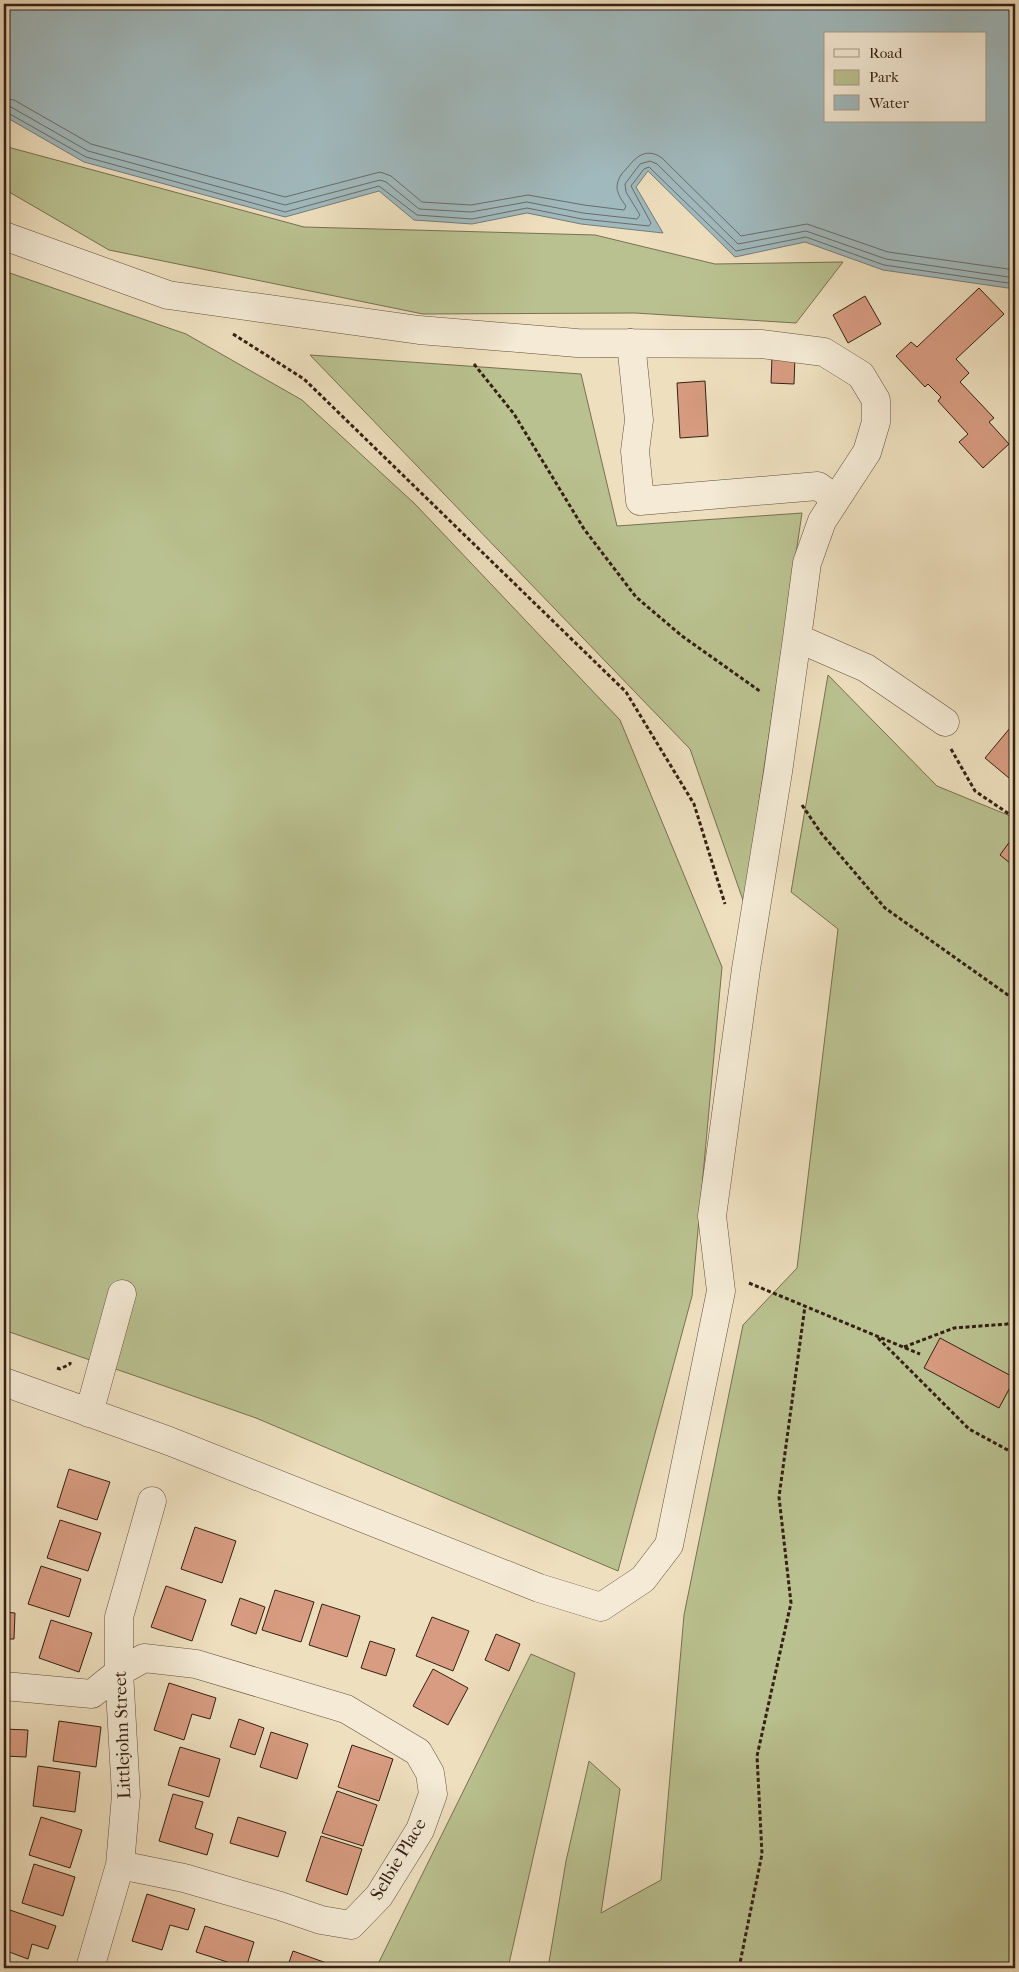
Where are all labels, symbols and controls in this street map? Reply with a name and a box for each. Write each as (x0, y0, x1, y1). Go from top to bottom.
legend (824, 32, 986, 122)
text: Road (869, 44, 903, 62)
text: Park (869, 68, 899, 86)
text: Water (868, 94, 909, 112)
street label: Littlejohn Street (110, 1670, 135, 1799)
street label: Selbie Place (366, 1815, 431, 1904)

